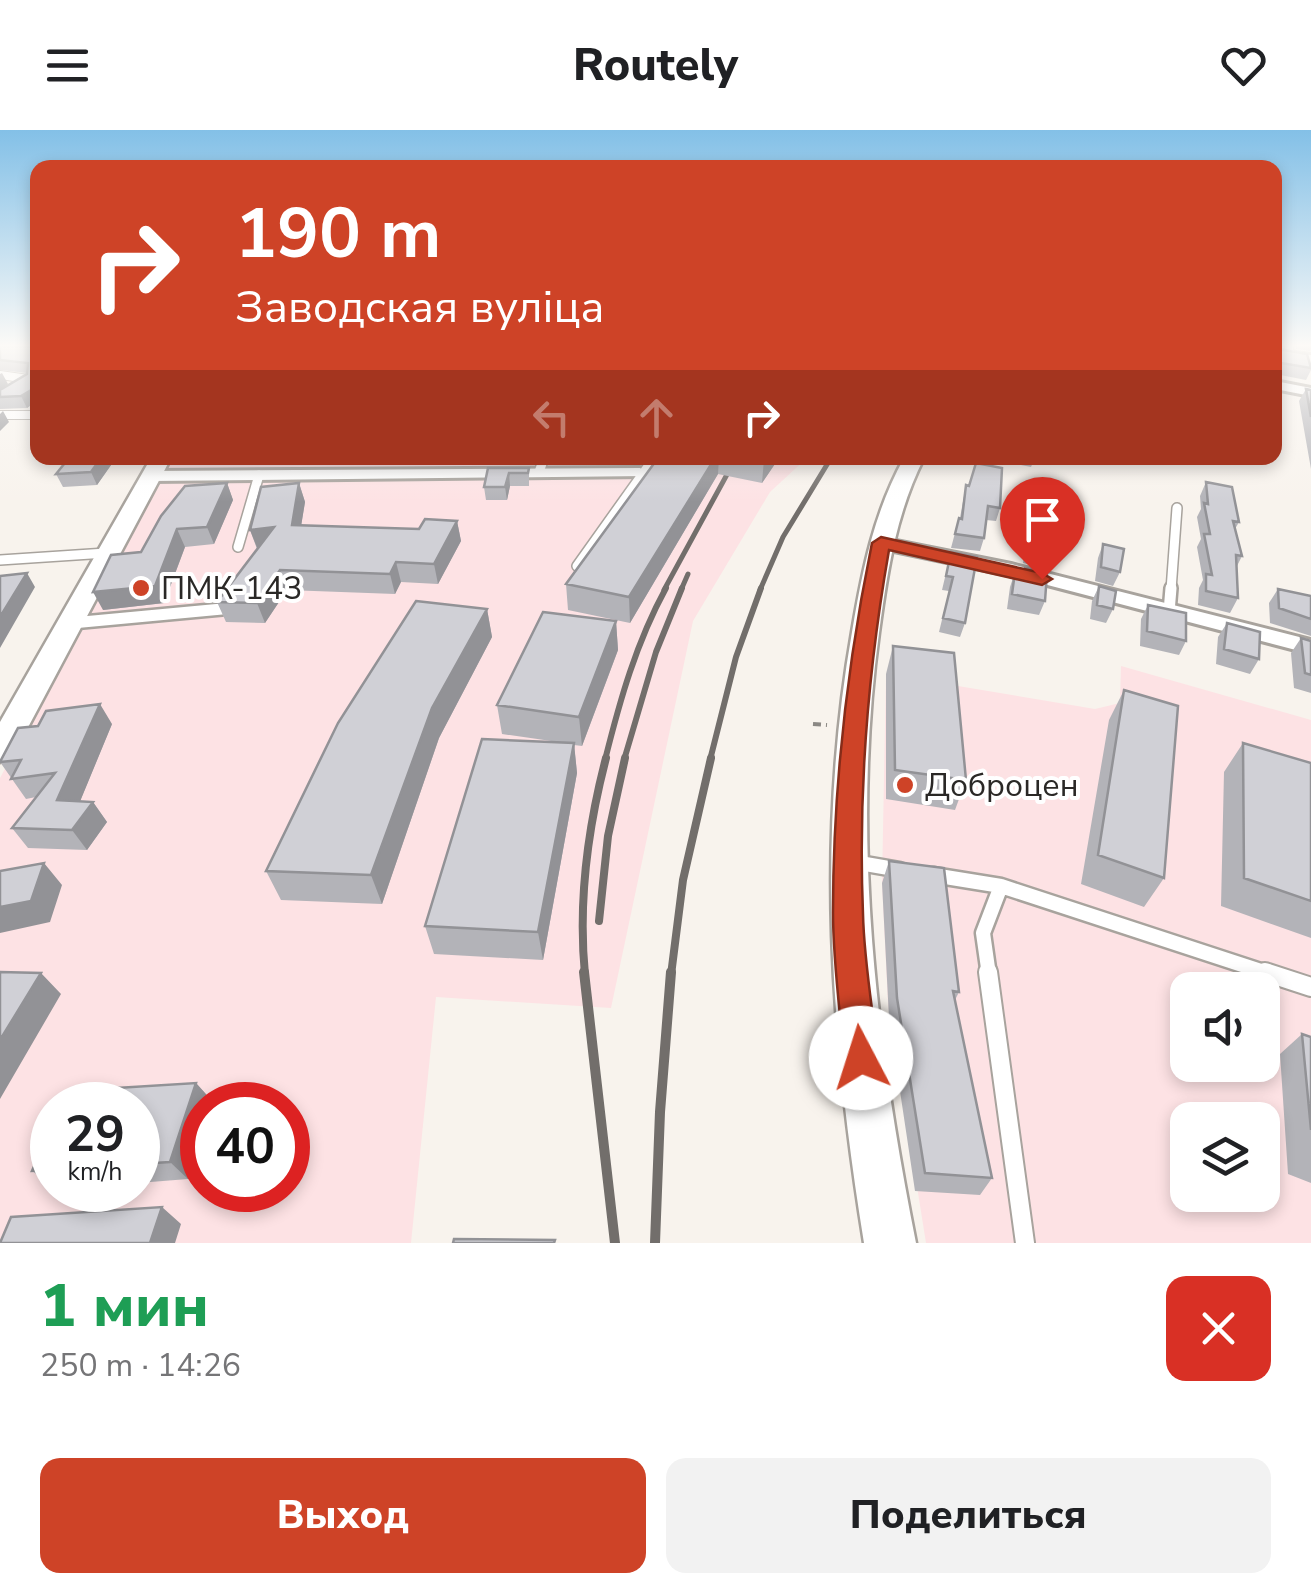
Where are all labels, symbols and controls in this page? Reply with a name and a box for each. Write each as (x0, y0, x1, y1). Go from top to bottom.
text: Routely (573, 35, 738, 96)
icon: menu (40, 38, 95, 93)
icon: heart (1216, 38, 1271, 93)
text: 190 m (235, 186, 441, 282)
icon: right (70, 200, 200, 330)
text: Заводская вуліца (235, 277, 605, 338)
icon: left (524, 390, 579, 445)
icon: ahead (629, 390, 684, 445)
icon: right (734, 390, 789, 445)
pin (1000, 477, 1085, 580)
icon: arrive (1015, 492, 1070, 547)
place label: ПМК-143 (161, 567, 302, 610)
marker: ПМК-143 (130, 577, 152, 599)
place label: Доброцен (925, 764, 1078, 807)
marker: Доброцен (894, 774, 916, 796)
map controls (1170, 972, 1280, 1212)
button: sound (1170, 972, 1280, 1082)
position arrow (809, 1006, 913, 1110)
speed limit sign: 40 (180, 1082, 310, 1212)
text: 29 (65, 1100, 125, 1169)
button: layers (1170, 1102, 1280, 1212)
text: km/h (67, 1155, 123, 1189)
text: 1 мин (40, 1265, 209, 1347)
button: close (1166, 1276, 1271, 1381)
text: 250 m · 14:26 (40, 1344, 241, 1387)
button: Выход (40, 1458, 646, 1573)
button: Поделиться (666, 1458, 1271, 1573)

